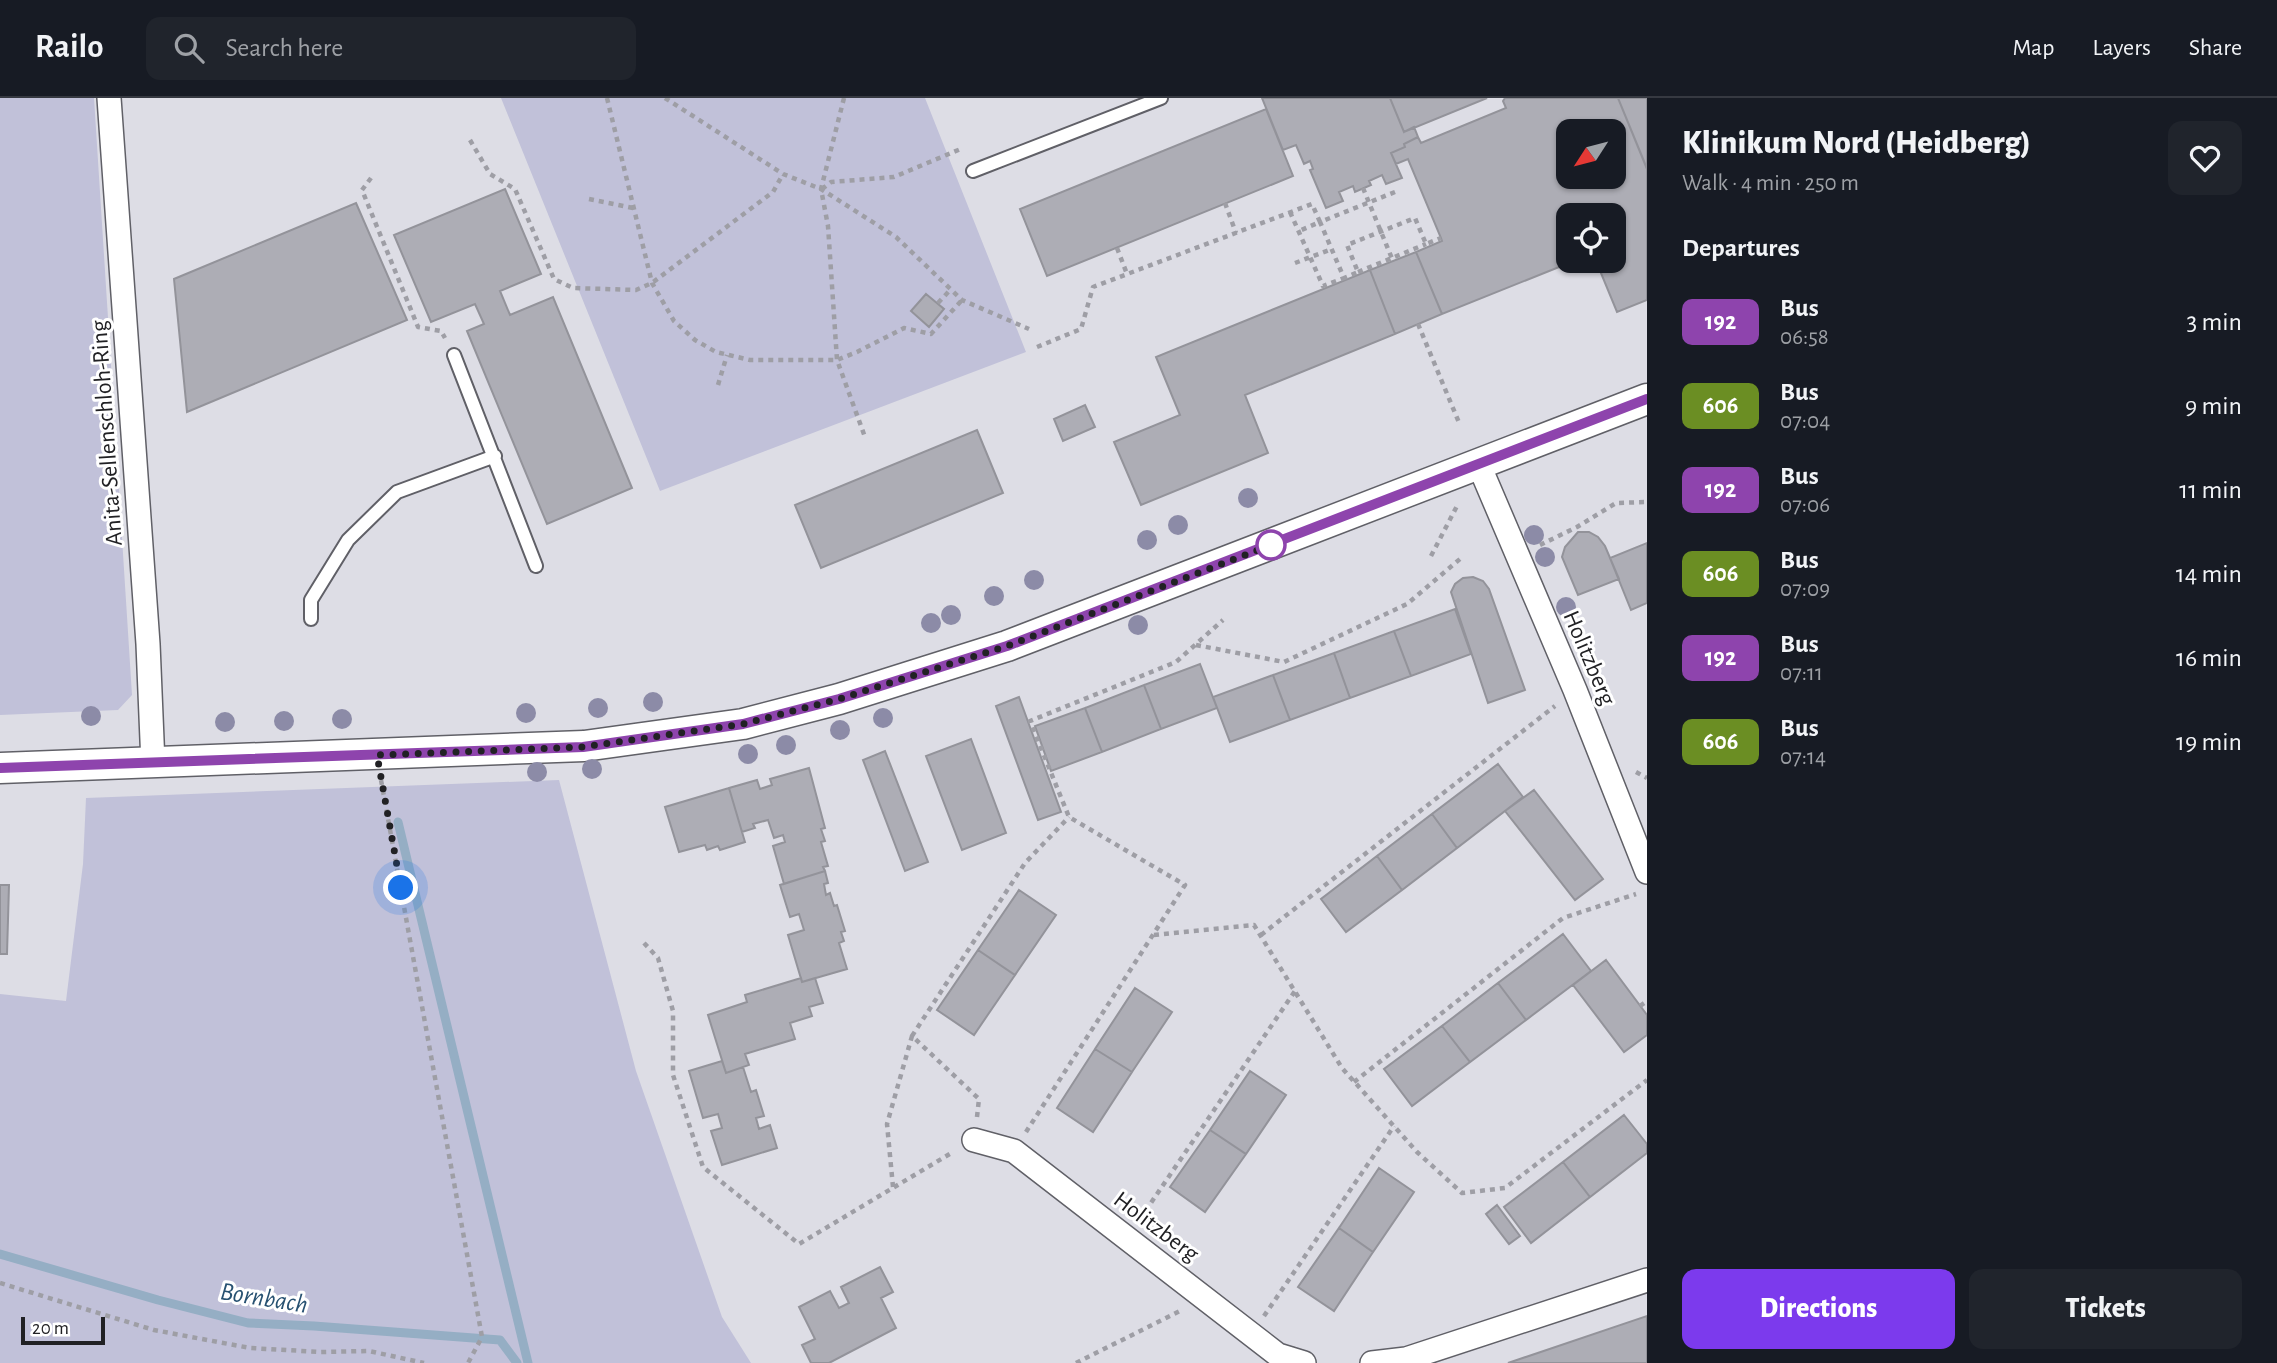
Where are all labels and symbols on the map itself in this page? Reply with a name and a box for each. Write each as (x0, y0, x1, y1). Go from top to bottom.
north arrow (1556, 119, 1626, 189)
street label: Anita-Sellenschloh-Ring (87, 319, 127, 546)
unlabelled marker (1256, 530, 1286, 560)
street label: Holitzberg (1558, 607, 1620, 709)
your location (383, 870, 418, 905)
street label: Holitzberg (1109, 1187, 1203, 1267)
water label: Bornbach (218, 1278, 310, 1318)
scale bar (21, 1314, 105, 1346)

